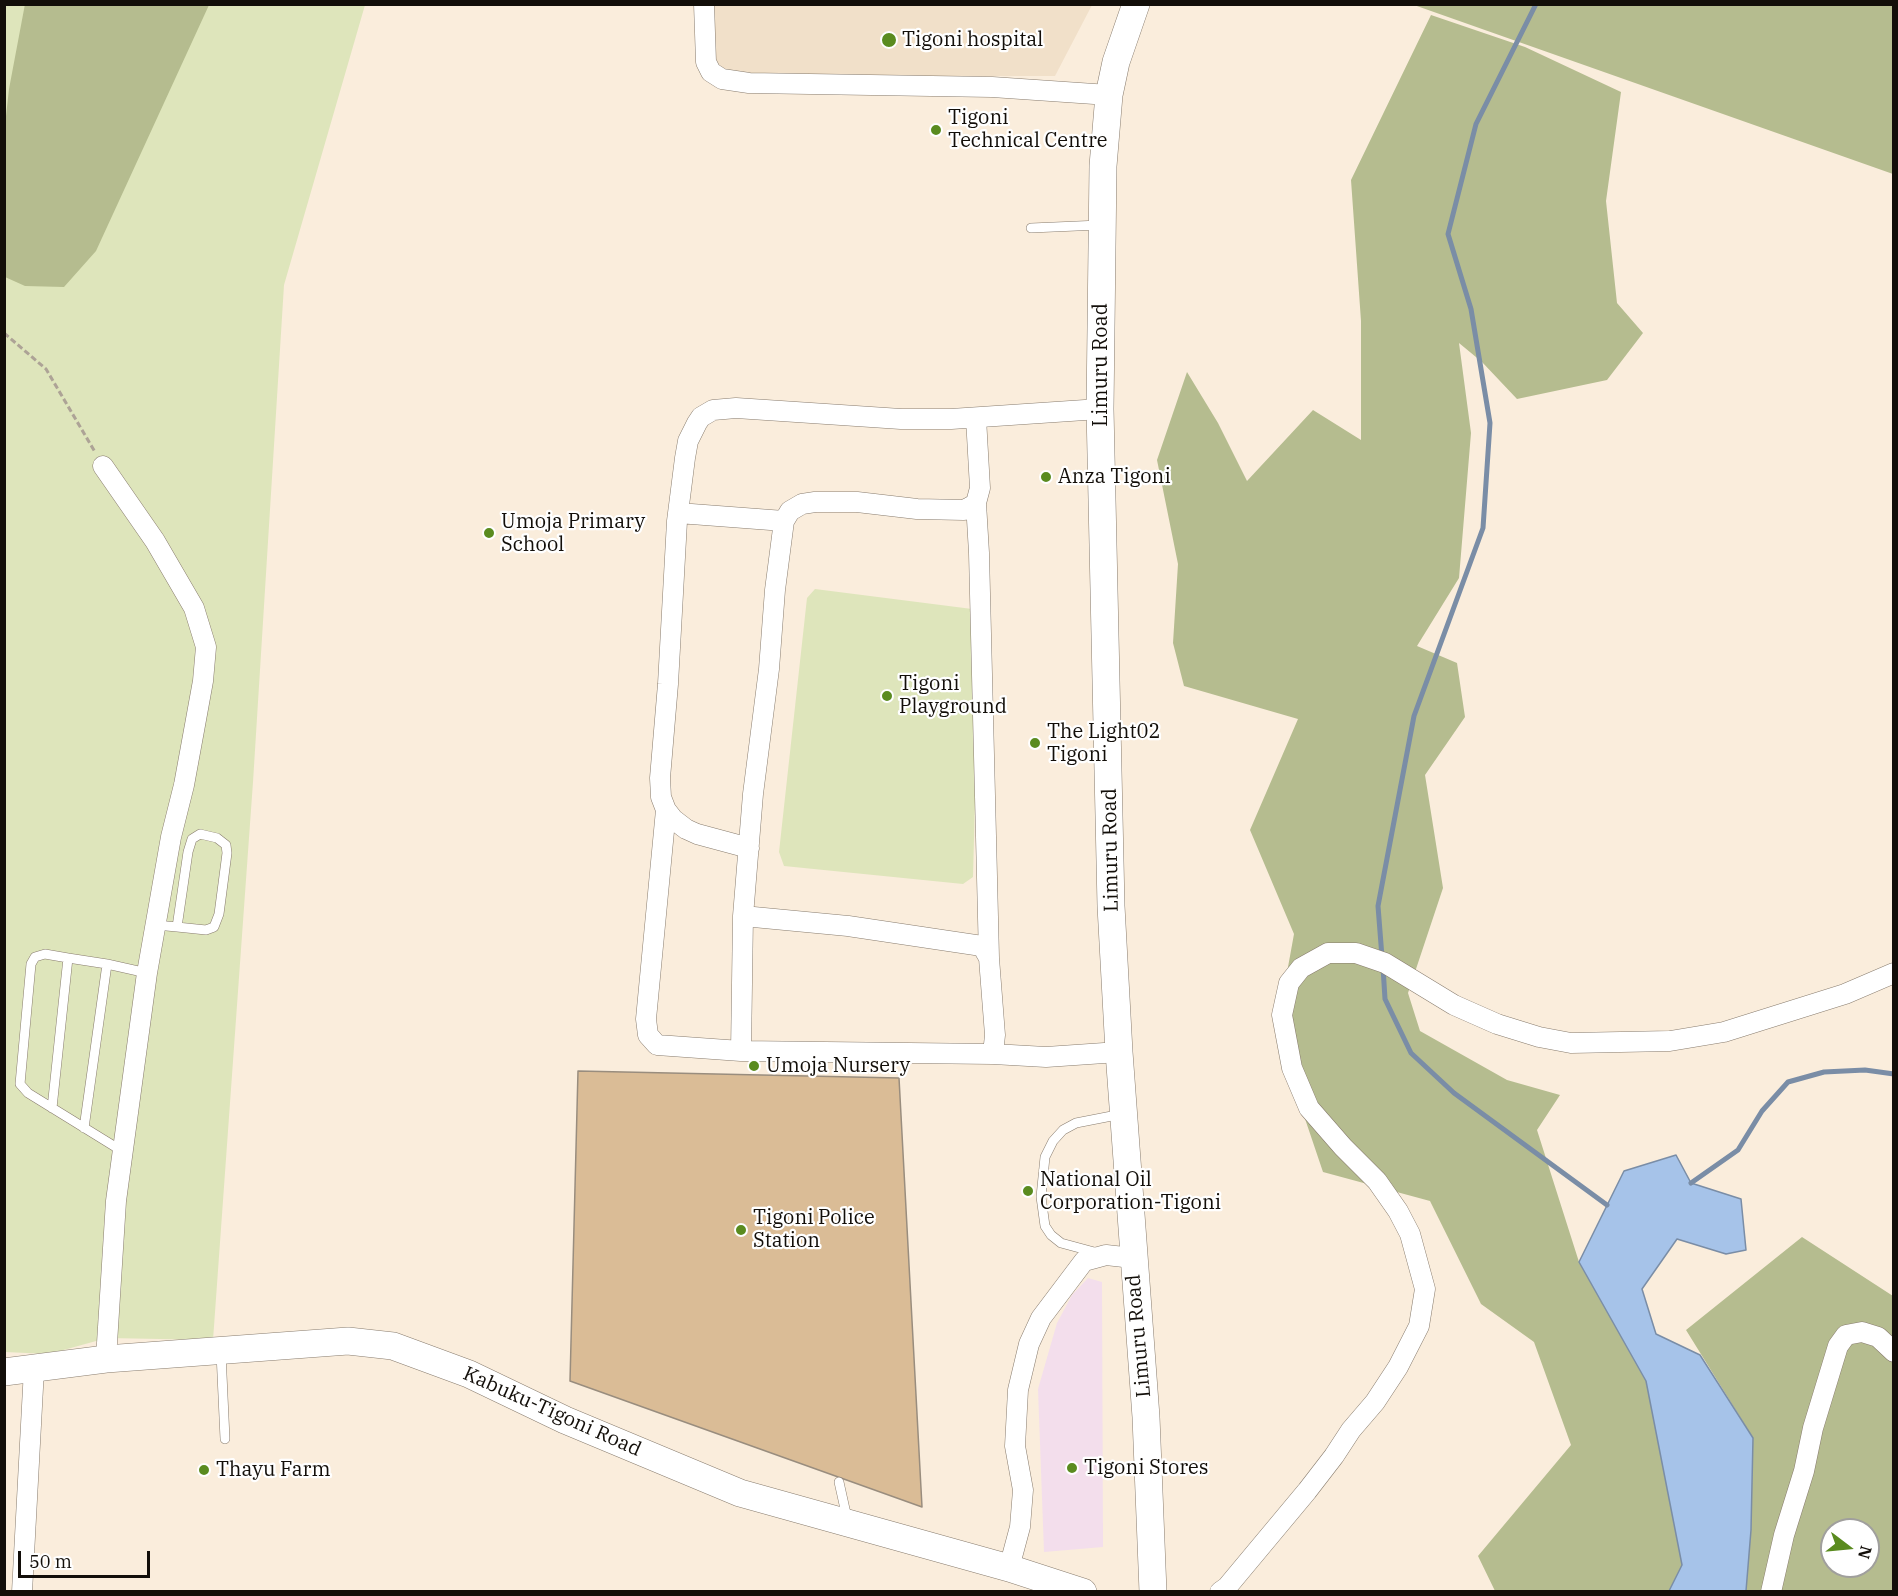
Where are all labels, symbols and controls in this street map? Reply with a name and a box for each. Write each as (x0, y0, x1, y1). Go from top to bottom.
place label: Tigoni hospital (902, 28, 1043, 52)
marker: Tigoni hospital (880, 31, 898, 49)
place label: Tigoni Technical Centre (948, 106, 1107, 153)
marker: Tigoni Technical Centre (929, 123, 943, 137)
street label: Limuru Road (1089, 303, 1113, 427)
place label: Anza Tigoni (1058, 465, 1171, 489)
marker: Anza Tigoni (1039, 470, 1053, 484)
place label: Umoja Primary School (501, 510, 645, 557)
marker: Umoja Primary School (482, 526, 496, 540)
place label: Tigoni Playground (899, 672, 1007, 719)
marker: Tigoni Playground (880, 689, 894, 703)
place label: The Light02 Tigoni (1047, 720, 1160, 767)
marker: The Light02 Tigoni (1028, 736, 1042, 750)
street label: Limuru Road (1098, 788, 1124, 912)
place label: Umoja Nursery (766, 1054, 910, 1078)
marker: Umoja Nursery (747, 1059, 761, 1073)
place label: National Oil Corporation-Tigoni (1040, 1168, 1221, 1215)
marker: National Oil Corporation-Tigoni (1021, 1184, 1035, 1198)
place label: Tigoni Police Station (753, 1206, 875, 1253)
marker: Tigoni Police Station (734, 1223, 748, 1237)
street label: Limuru Road (1122, 1273, 1156, 1399)
street label: Kabuku-Tigoni Road (459, 1362, 645, 1462)
place label: Tigoni Stores (1084, 1456, 1209, 1480)
place label: Thayu Farm (216, 1458, 330, 1482)
marker: Tigoni Stores (1065, 1461, 1079, 1475)
marker: Thayu Farm (197, 1463, 211, 1477)
north arrow (1820, 1518, 1880, 1578)
scale bar (21, 1539, 153, 1577)
text: N (1854, 1544, 1877, 1561)
text: 50 m (29, 1550, 72, 1573)

